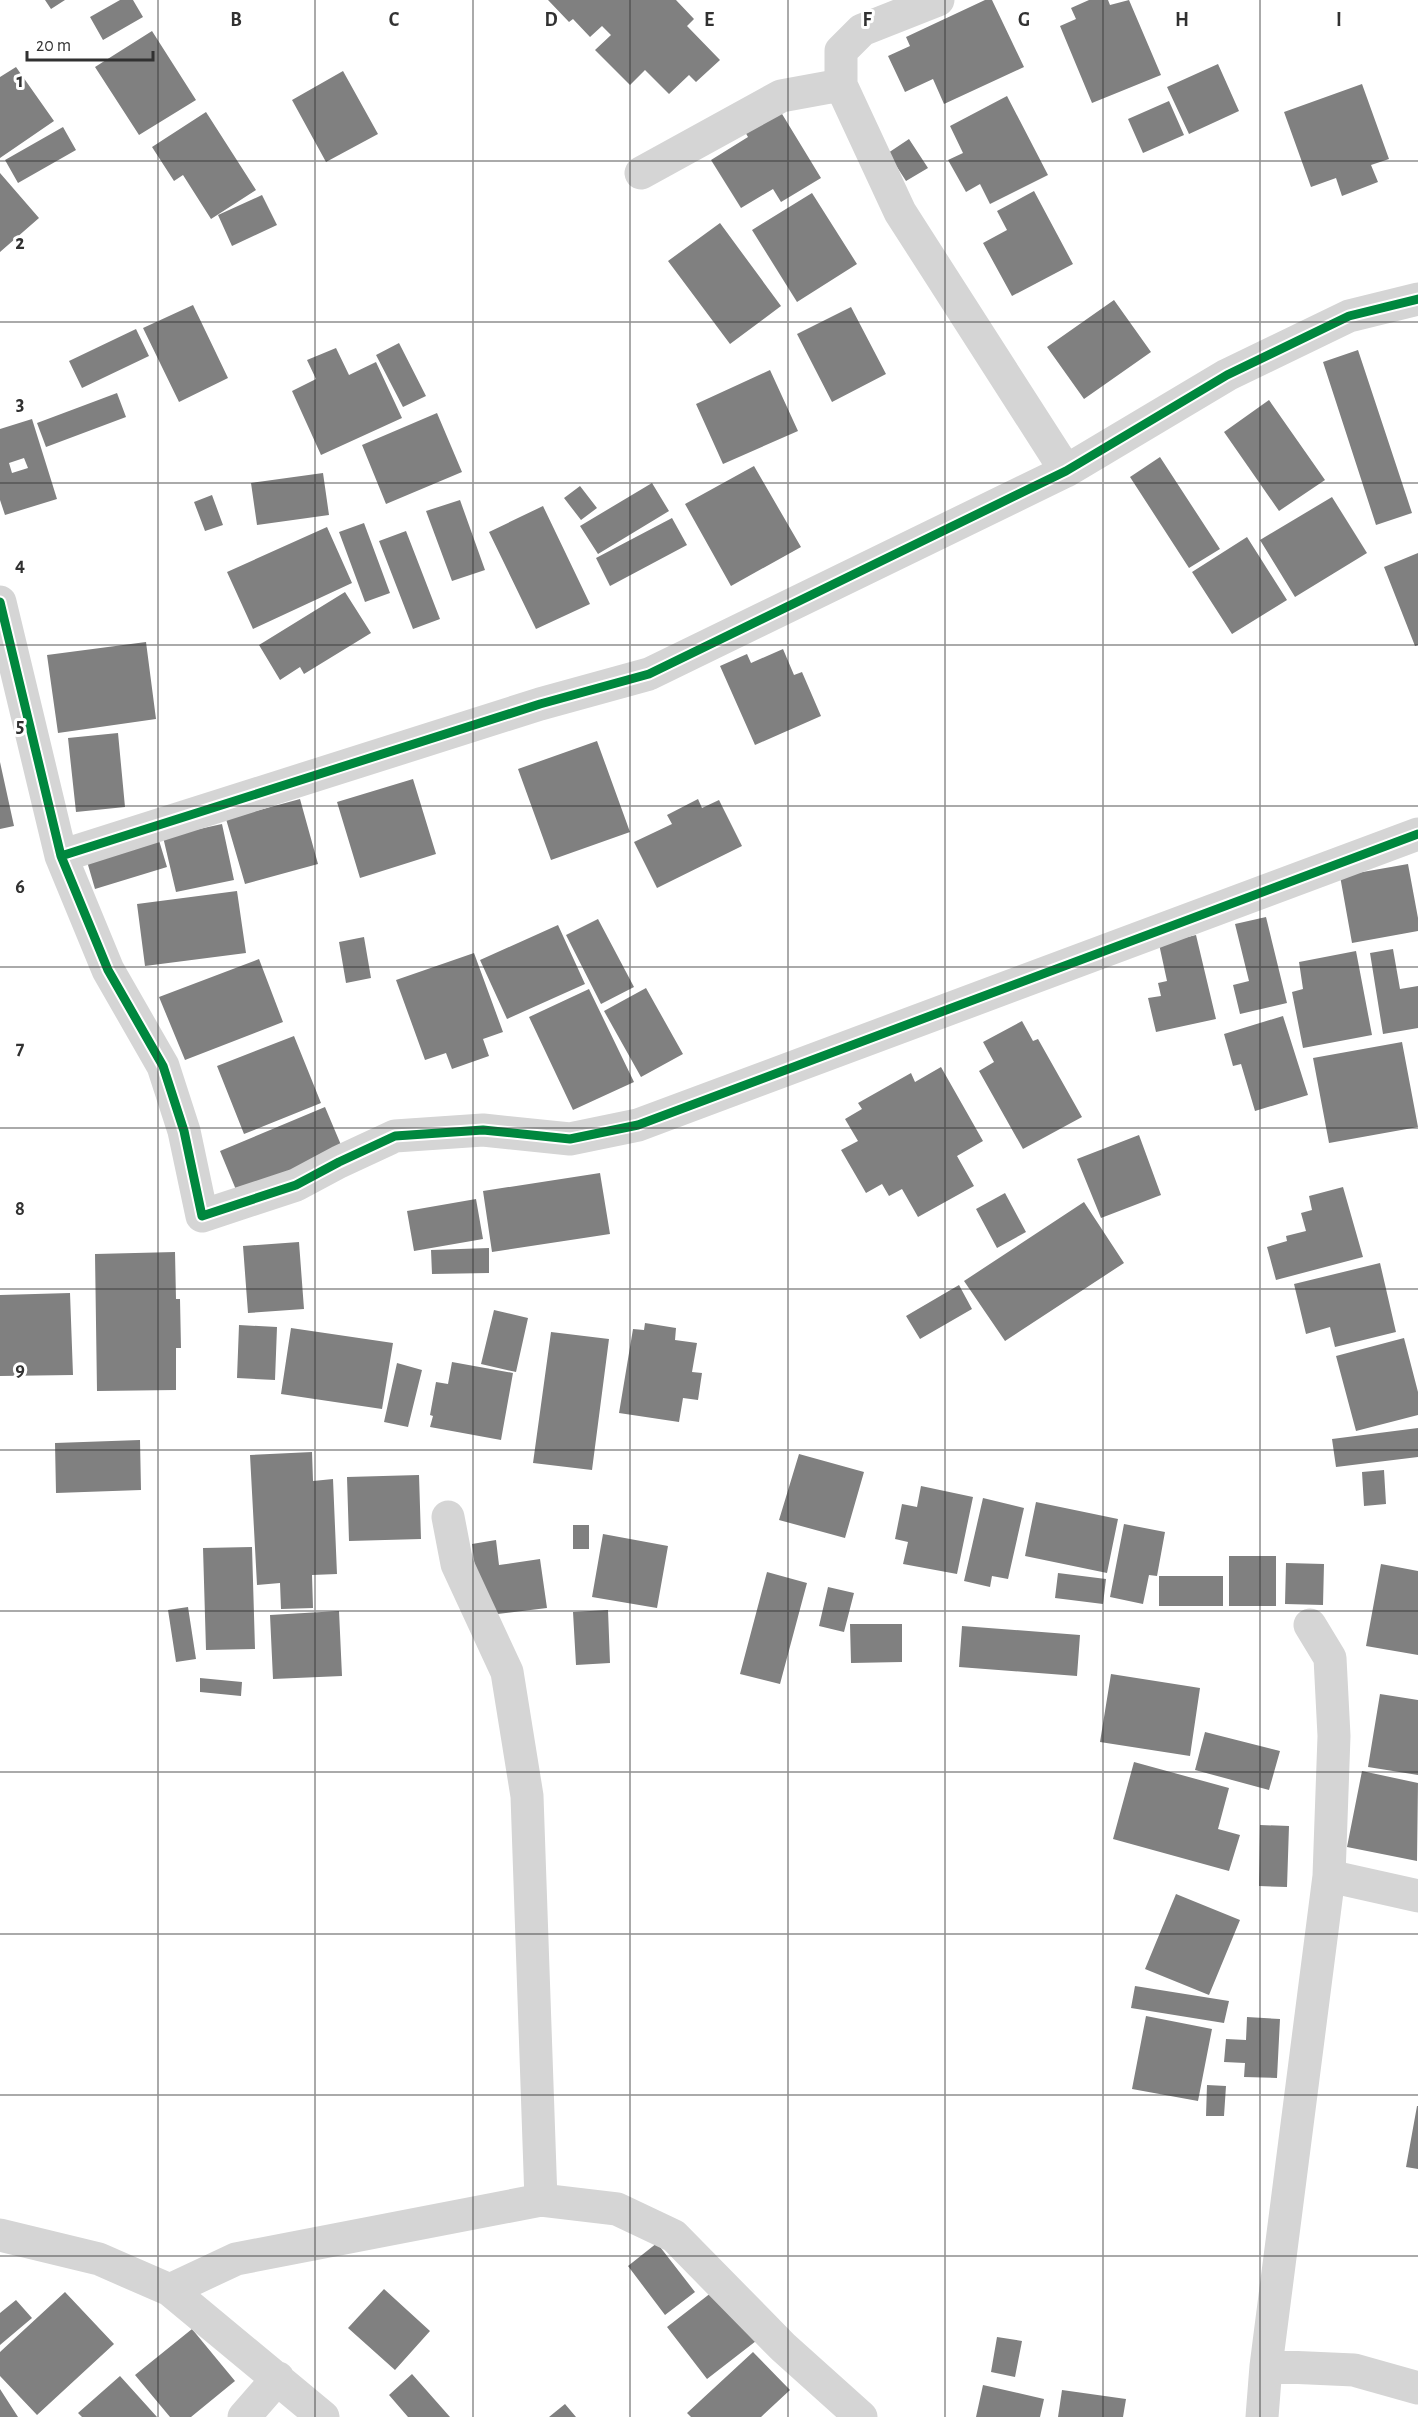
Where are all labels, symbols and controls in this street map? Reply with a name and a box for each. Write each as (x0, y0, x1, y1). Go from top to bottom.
text: B (230, 10, 242, 30)
text: C (389, 10, 400, 30)
text: D (544, 10, 558, 30)
text: E (704, 10, 714, 30)
text: F (862, 10, 872, 30)
text: G (1018, 10, 1030, 30)
text: H (1175, 10, 1189, 30)
text: I (1336, 10, 1342, 30)
scale bar (27, 24, 153, 62)
text: 20 m (36, 37, 71, 55)
text: 1 (16, 71, 24, 91)
text: 2 (15, 233, 25, 253)
text: 3 (16, 394, 24, 414)
text: 4 (15, 555, 25, 575)
text: 5 (16, 716, 24, 736)
text: 6 (15, 877, 25, 897)
text: 7 (16, 1038, 25, 1058)
text: 8 (15, 1199, 25, 1219)
text: 9 (15, 1360, 25, 1380)

